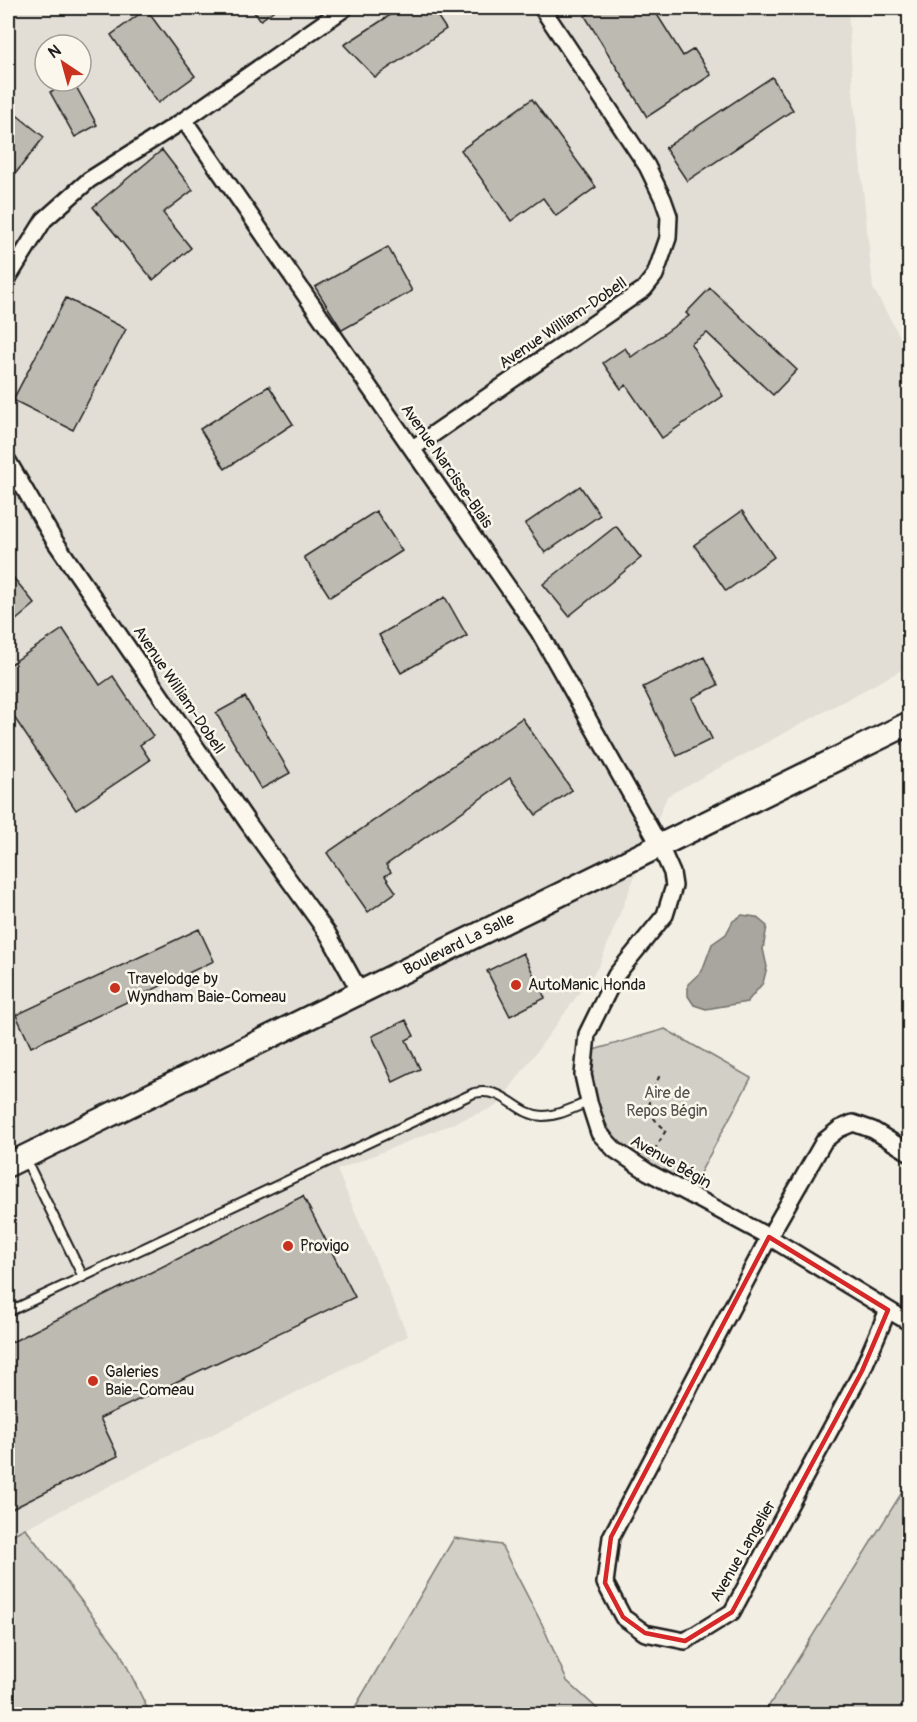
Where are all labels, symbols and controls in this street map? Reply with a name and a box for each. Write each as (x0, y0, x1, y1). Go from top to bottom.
north arrow (33, 33, 93, 93)
text: N (45, 40, 65, 63)
street label: Avenue William-Dobell (495, 273, 631, 373)
street label: Avenue Narcisse-Blais (397, 400, 497, 532)
street label: Avenue William-Dobell (129, 622, 229, 758)
street label: Boulevard La Salle (400, 908, 518, 980)
place label: Travelodge by Wyndham Baie-Comeau (127, 969, 286, 1007)
place label: AutoManic Honda (528, 975, 646, 995)
marker: AutoManic Honda (509, 978, 523, 992)
marker: Travelodge by Wyndham Baie-Comeau (108, 981, 122, 995)
park label: Aire de Repos Bégin (626, 1083, 708, 1121)
street label: Avenue Bégin (627, 1131, 715, 1193)
place label: Provigo (300, 1236, 350, 1256)
marker: Provigo (281, 1239, 295, 1253)
place label: Galeries Baie-Comeau (105, 1362, 194, 1400)
marker: Galeries Baie-Comeau (86, 1374, 100, 1388)
street label: Avenue Langelier (706, 1496, 780, 1605)

